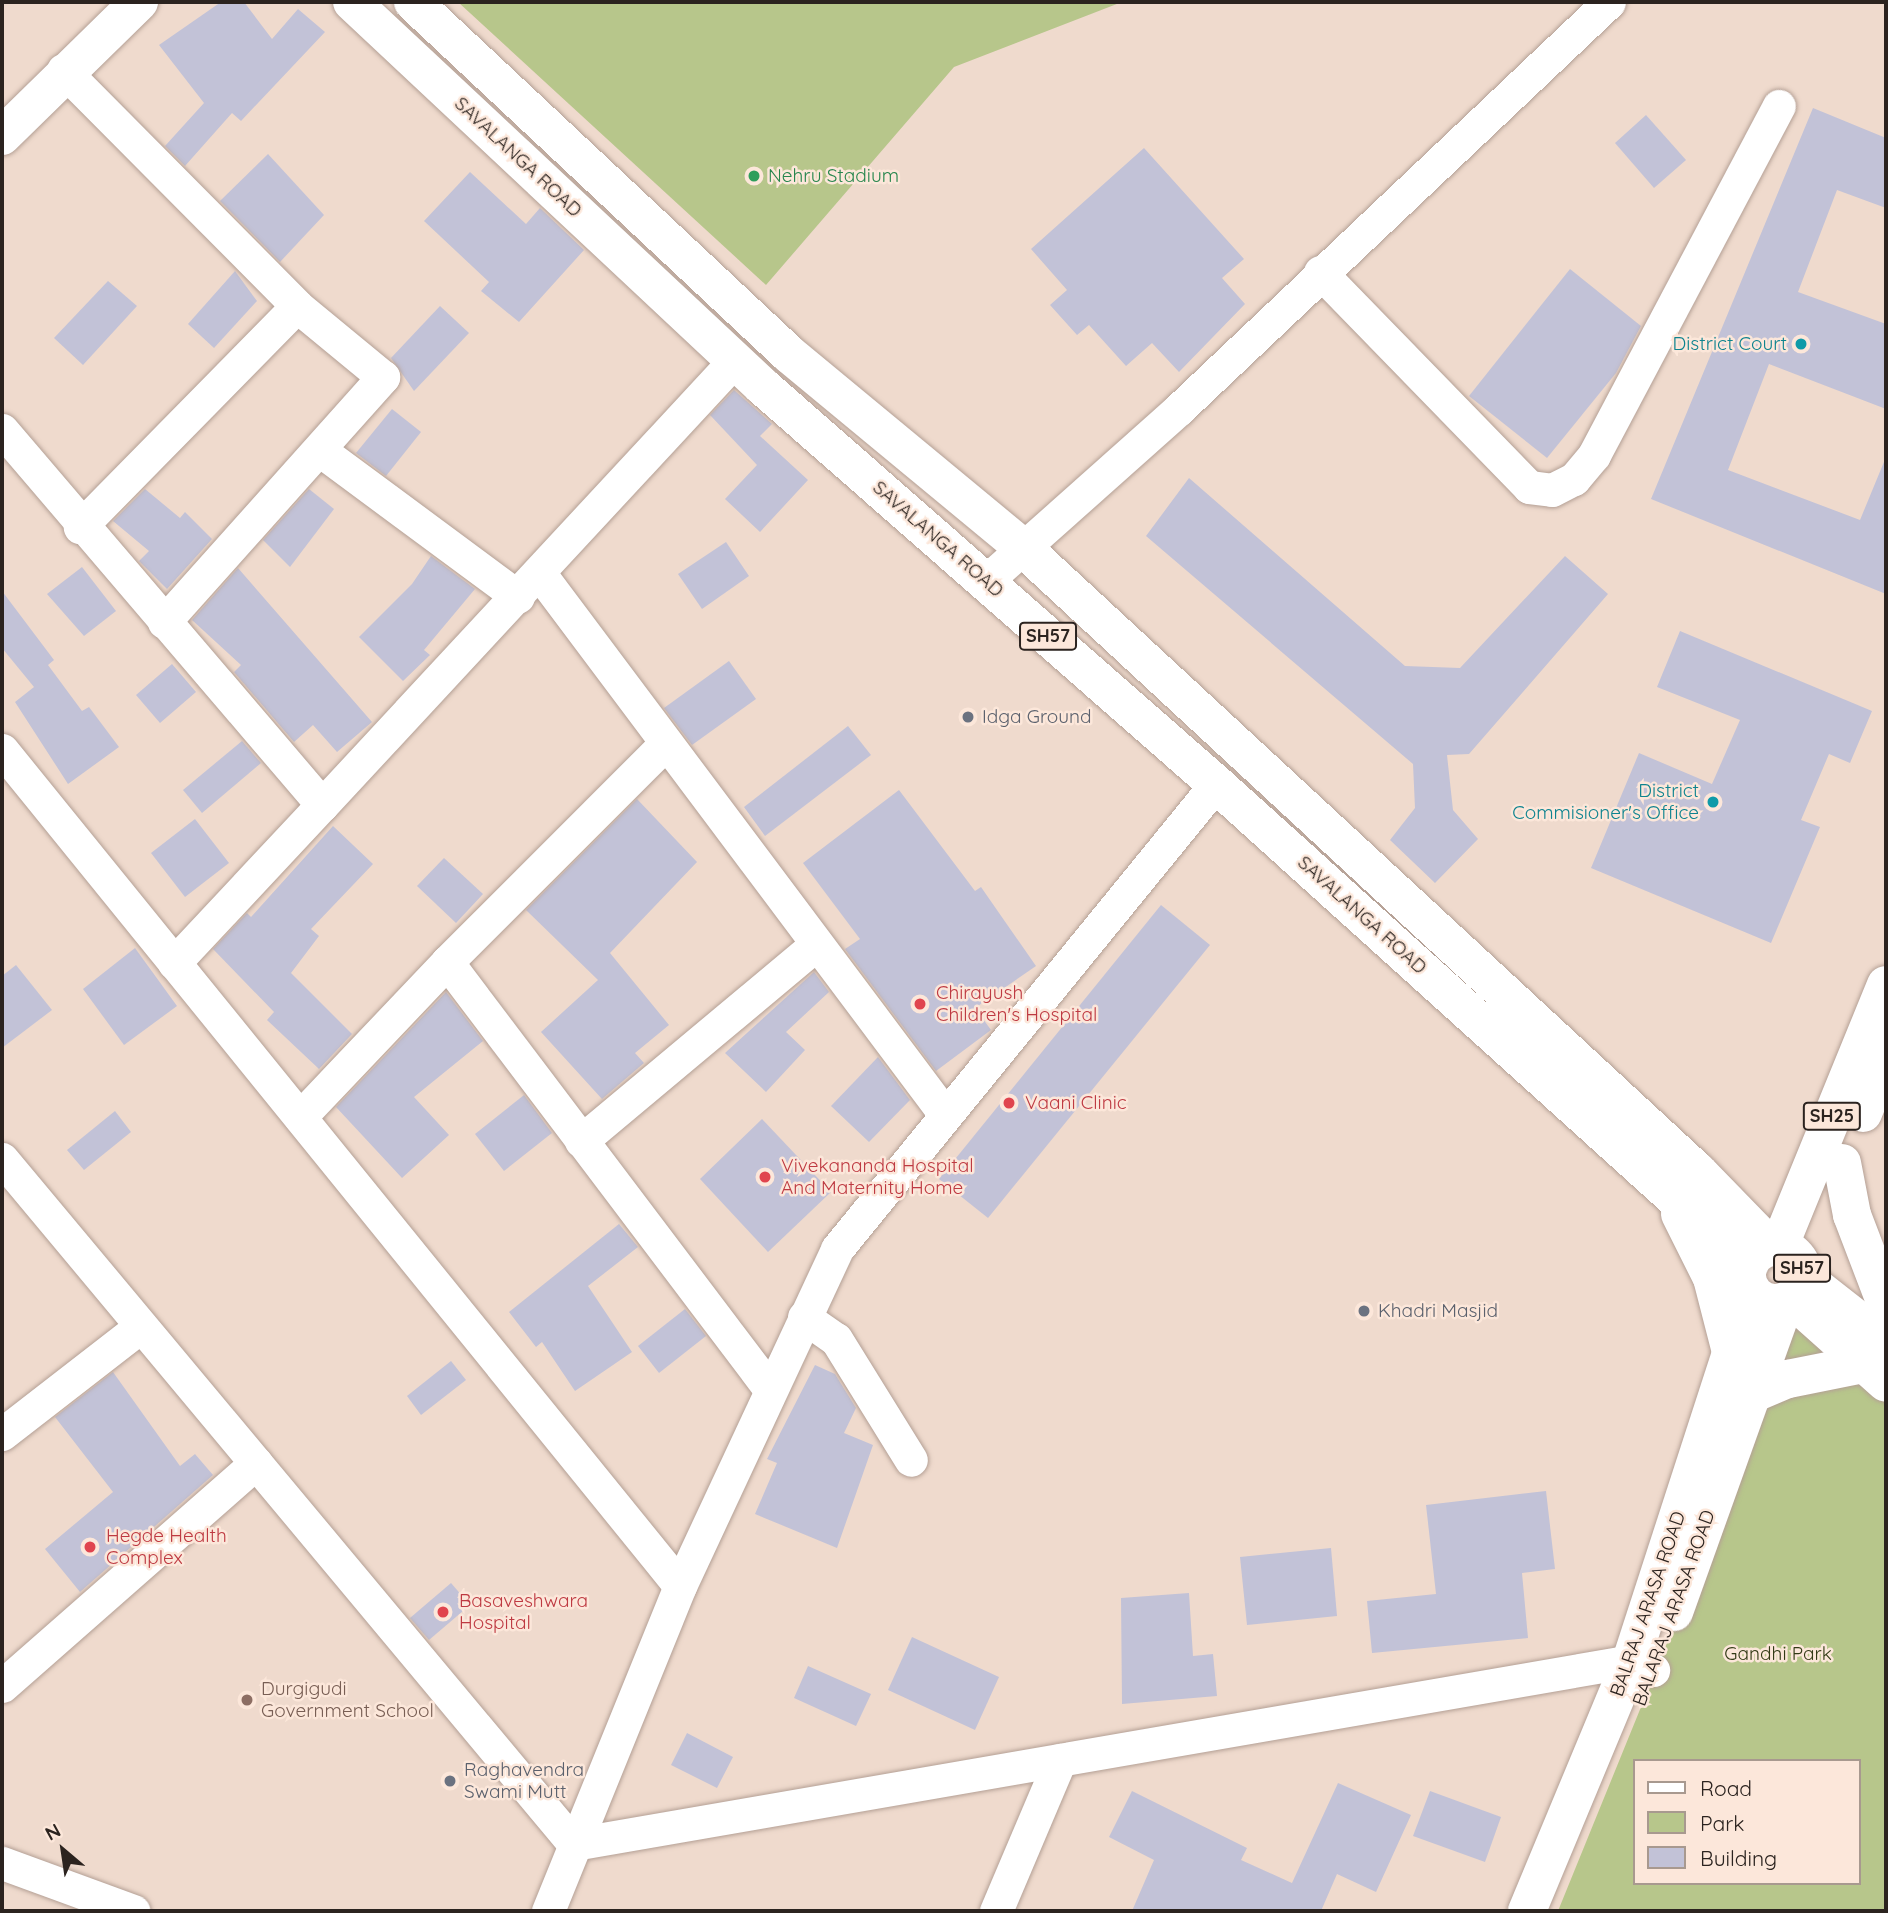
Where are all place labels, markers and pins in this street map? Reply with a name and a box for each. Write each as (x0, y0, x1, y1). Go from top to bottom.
place label: Nehru Stadium (768, 165, 899, 187)
marker: Nehru Stadium (746, 168, 762, 184)
place label: District Court (1673, 333, 1787, 355)
marker: District Court (1793, 336, 1809, 352)
place label: Idga Ground (982, 706, 1092, 728)
marker: Idga Ground (960, 709, 976, 725)
place label: District Commisioner's Office (1512, 780, 1699, 824)
marker: District Commisioner's Office (1705, 794, 1721, 810)
place label: Chirayush Children's Hospital (936, 982, 1097, 1026)
marker: Chirayush Children's Hospital (910, 994, 930, 1014)
place label: Vaani Clinic (1025, 1092, 1127, 1114)
marker: Vaani Clinic (999, 1093, 1019, 1113)
place label: Vivekananda Hospital And Maternity Home (781, 1155, 974, 1199)
marker: Vivekananda Hospital And Maternity Home (755, 1167, 775, 1187)
place label: Khadri Masjid (1378, 1300, 1498, 1322)
marker: Khadri Masjid (1356, 1303, 1372, 1319)
place label: Hegde Health Complex (106, 1525, 227, 1569)
marker: Hegde Health Complex (80, 1537, 100, 1557)
place label: Basaveshwara Hospital (459, 1590, 588, 1634)
marker: Basaveshwara Hospital (433, 1602, 453, 1622)
place label: Durgigudi Government School (261, 1678, 434, 1722)
marker: Durgigudi Government School (239, 1692, 255, 1708)
place label: Raghavendra Swami Mutt (464, 1759, 584, 1803)
marker: Raghavendra Swami Mutt (442, 1773, 458, 1789)

